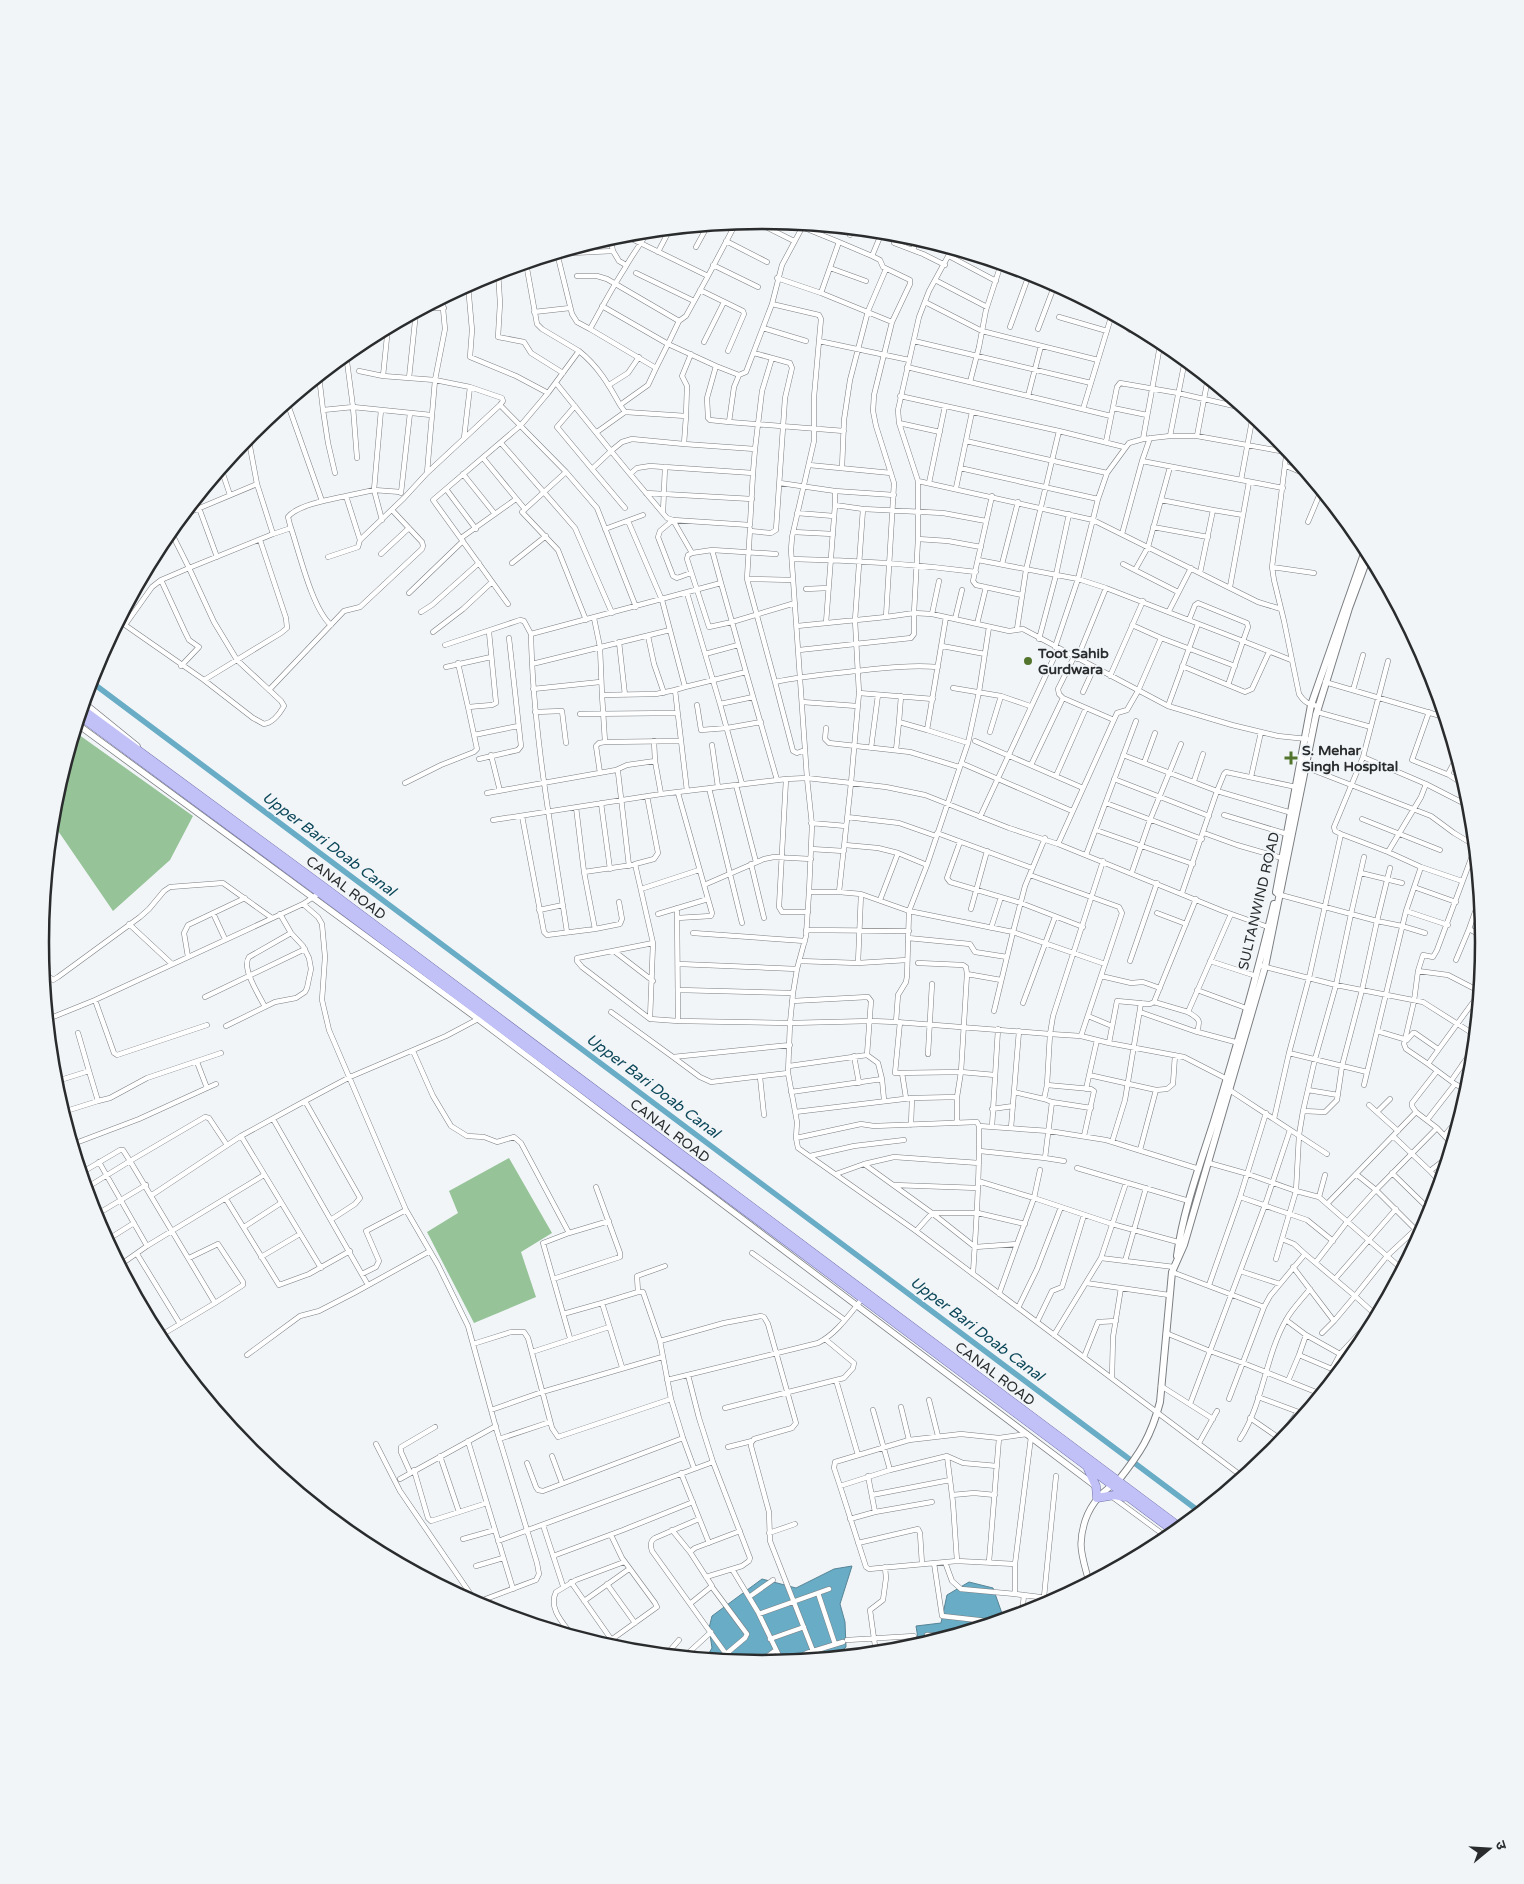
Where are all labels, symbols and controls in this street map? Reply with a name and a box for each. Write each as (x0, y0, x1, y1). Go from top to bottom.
place label: Toot Sahib Gurdwara (1037, 645, 1109, 678)
marker: Toot Sahib Gurdwara (1022, 655, 1034, 667)
place label: S. Mehar Singh Hospital (1302, 742, 1398, 775)
marker: S. Mehar Singh Hospital (1284, 751, 1298, 765)
water label: Upper Bari Doab Canal (259, 788, 401, 901)
street label: SULTANWIND ROAD (1235, 830, 1283, 972)
street label: CANAL ROAD (303, 852, 389, 924)
water label: Upper Bari Doab Canal (583, 1030, 725, 1143)
street label: CANAL ROAD (627, 1095, 713, 1167)
water label: Upper Bari Doab Canal (907, 1273, 1049, 1386)
street label: CANAL ROAD (952, 1338, 1038, 1410)
north arrow (1464, 1824, 1514, 1874)
text: उ (1492, 1839, 1510, 1852)

